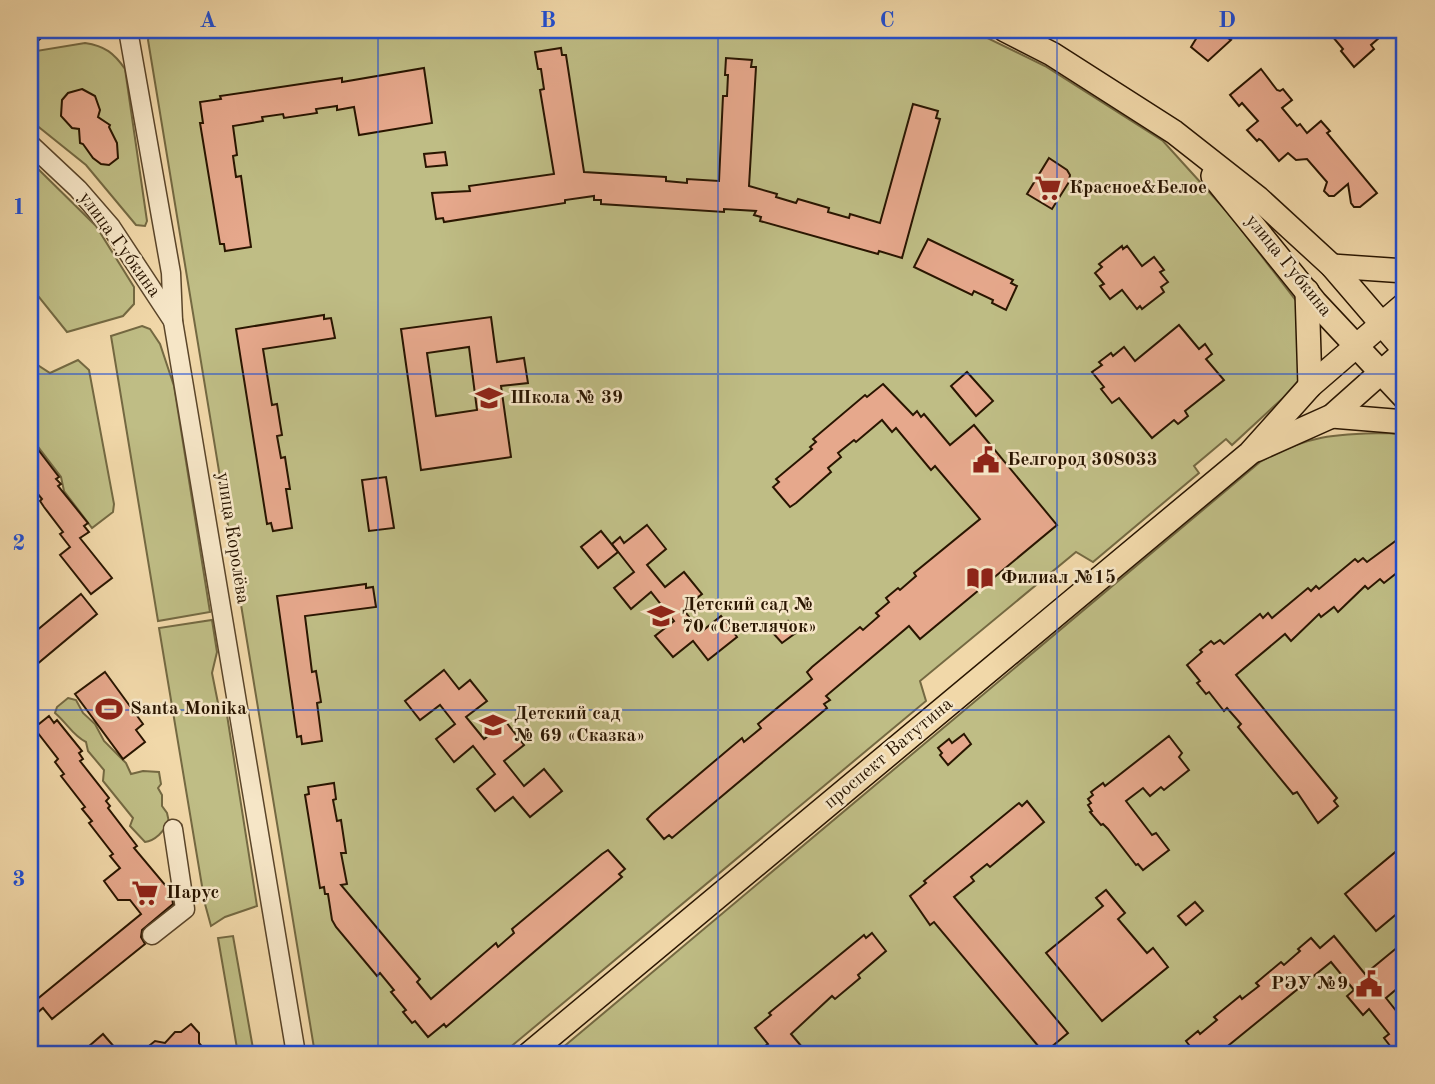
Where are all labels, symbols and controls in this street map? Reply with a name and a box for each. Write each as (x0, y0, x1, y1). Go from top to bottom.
text: A (199, 9, 217, 32)
text: B (540, 9, 556, 32)
text: C (879, 9, 895, 32)
text: D (1218, 9, 1236, 32)
supermarket icon: Красное&Белое (1033, 173, 1063, 203)
place label: Красное&Белое (1069, 179, 1207, 198)
street label: улица Губкина (74, 189, 164, 302)
text: 1 (12, 196, 26, 219)
street label: улица Губкина (1241, 211, 1335, 321)
school or university icon: Школа № 39 (474, 383, 504, 413)
place label: Школа № 39 (510, 389, 623, 408)
public building icon: Белгород 308033 (971, 445, 1001, 475)
place label: Белгород 308033 (1007, 451, 1157, 470)
street label: улица Королёва (212, 471, 252, 606)
text: 2 (12, 532, 26, 555)
library icon: Филиал №15 (965, 563, 995, 593)
place label: Филиал №15 (1001, 569, 1116, 588)
place label: Детский сад № 70 «Светлячок» (682, 596, 817, 637)
school or university icon: Детский сад № 70 «Светлячок» (646, 601, 676, 631)
sports icon: Santa Monika (94, 694, 124, 724)
street label: проспект Ватутина (821, 694, 957, 813)
place label: Santa Monika (130, 700, 247, 719)
place label: Детский сад № 69 «Сказка» (514, 705, 645, 746)
school or university icon: Детский сад № 69 «Сказка» (478, 710, 508, 740)
text: 3 (12, 868, 26, 891)
supermarket icon: Парус (130, 878, 160, 908)
place label: Парус (166, 884, 220, 903)
public building icon: РЭУ №9 (1354, 969, 1384, 999)
place label: РЭУ №9 (1271, 975, 1348, 994)

